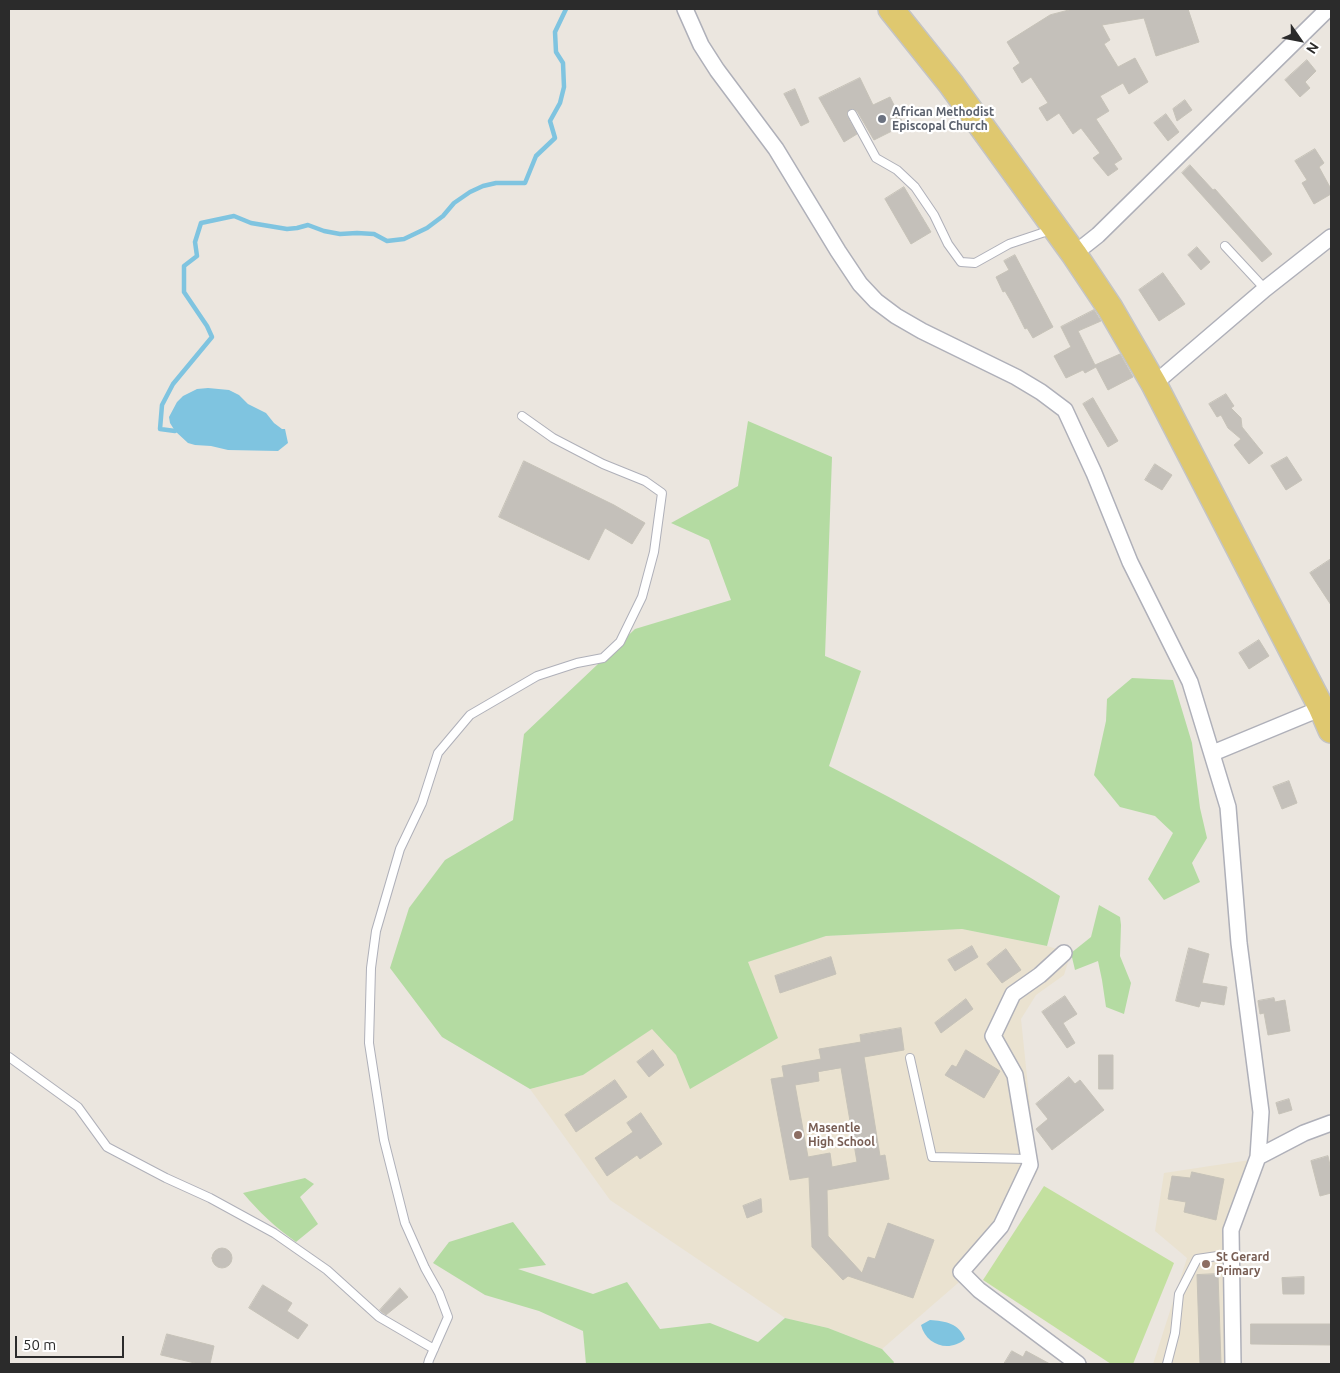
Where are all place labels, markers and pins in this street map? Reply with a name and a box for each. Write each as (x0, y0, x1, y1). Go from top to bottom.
place label: African Methodist Episcopal Church (892, 105, 994, 133)
marker: African Methodist Episcopal Church (876, 113, 888, 125)
place label: Masentle High School (808, 1121, 875, 1149)
marker: Masentle High School (792, 1129, 804, 1141)
place label: St Gerard Primary (1216, 1250, 1269, 1278)
marker: St Gerard Primary (1200, 1258, 1212, 1270)

